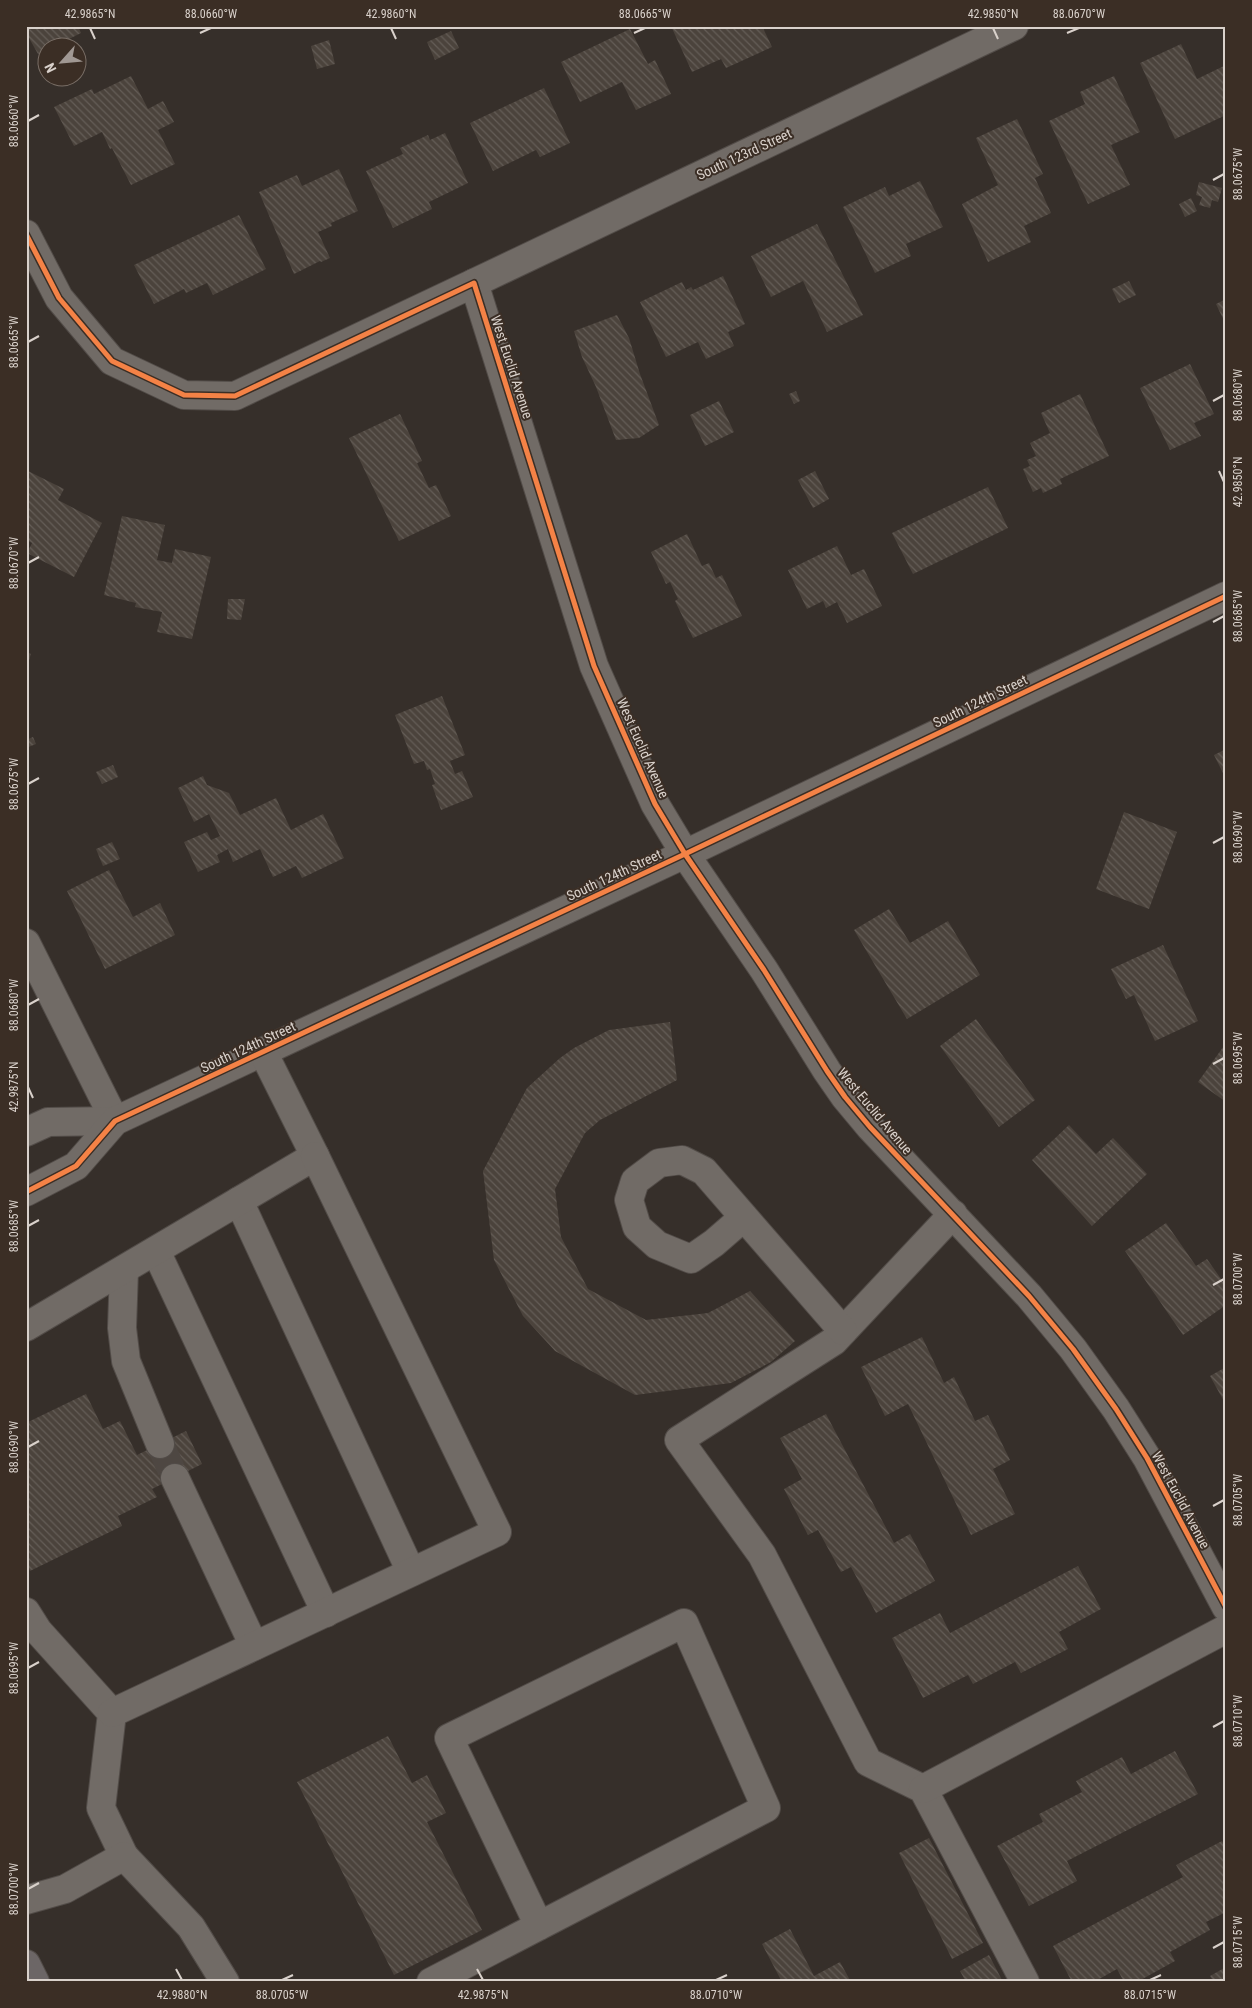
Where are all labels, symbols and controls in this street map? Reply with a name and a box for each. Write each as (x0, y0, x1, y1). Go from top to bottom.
text: 42.9865°N (65, 7, 115, 21)
text: 88.0660°W (185, 7, 237, 21)
text: 42.9860°N (366, 7, 416, 21)
text: 88.0665°W (619, 7, 671, 21)
text: 42.9850°N (968, 7, 1018, 21)
text: 88.0670°W (1053, 7, 1105, 21)
north arrow (38, 38, 88, 88)
text: N (41, 60, 59, 75)
text: 88.0660°W (7, 95, 21, 147)
street label: South 123rd Street (694, 125, 794, 183)
text: 88.0675°W (1231, 148, 1245, 200)
street label: West Euclid Avenue (488, 313, 536, 421)
text: 88.0665°W (7, 316, 21, 368)
text: 88.0680°W (1231, 369, 1245, 421)
text: 42.9850°N (1231, 457, 1245, 507)
text: 88.0670°W (7, 537, 21, 589)
text: 88.0685°W (1231, 590, 1245, 642)
street label: South 124th Street (930, 671, 1030, 731)
street label: West Euclid Avenue (614, 696, 672, 801)
text: 88.0675°W (7, 758, 21, 810)
text: 88.0690°W (1231, 811, 1245, 863)
street label: South 124th Street (564, 846, 664, 904)
text: 88.0680°W (7, 979, 21, 1031)
street label: South 124th Street (198, 1018, 298, 1076)
text: 88.0695°W (1231, 1032, 1245, 1084)
text: 42.9875°N (7, 1062, 21, 1112)
street label: West Euclid Avenue (834, 1065, 916, 1158)
text: 88.0685°W (7, 1200, 21, 1252)
text: 88.0700°W (1231, 1253, 1245, 1305)
text: 88.0690°W (7, 1421, 21, 1473)
street label: West Euclid Avenue (1149, 1449, 1214, 1552)
text: 88.0705°W (1231, 1474, 1245, 1526)
text: 88.0695°W (7, 1642, 21, 1694)
text: 88.0710°W (1231, 1695, 1245, 1747)
text: 88.0700°W (7, 1863, 21, 1915)
text: 88.0715°W (1231, 1916, 1245, 1968)
text: 42.9880°N (157, 1988, 207, 2002)
text: 88.0705°W (256, 1988, 308, 2002)
text: 42.9875°N (458, 1988, 508, 2002)
text: 88.0710°W (690, 1988, 742, 2002)
text: 88.0715°W (1124, 1988, 1176, 2002)

